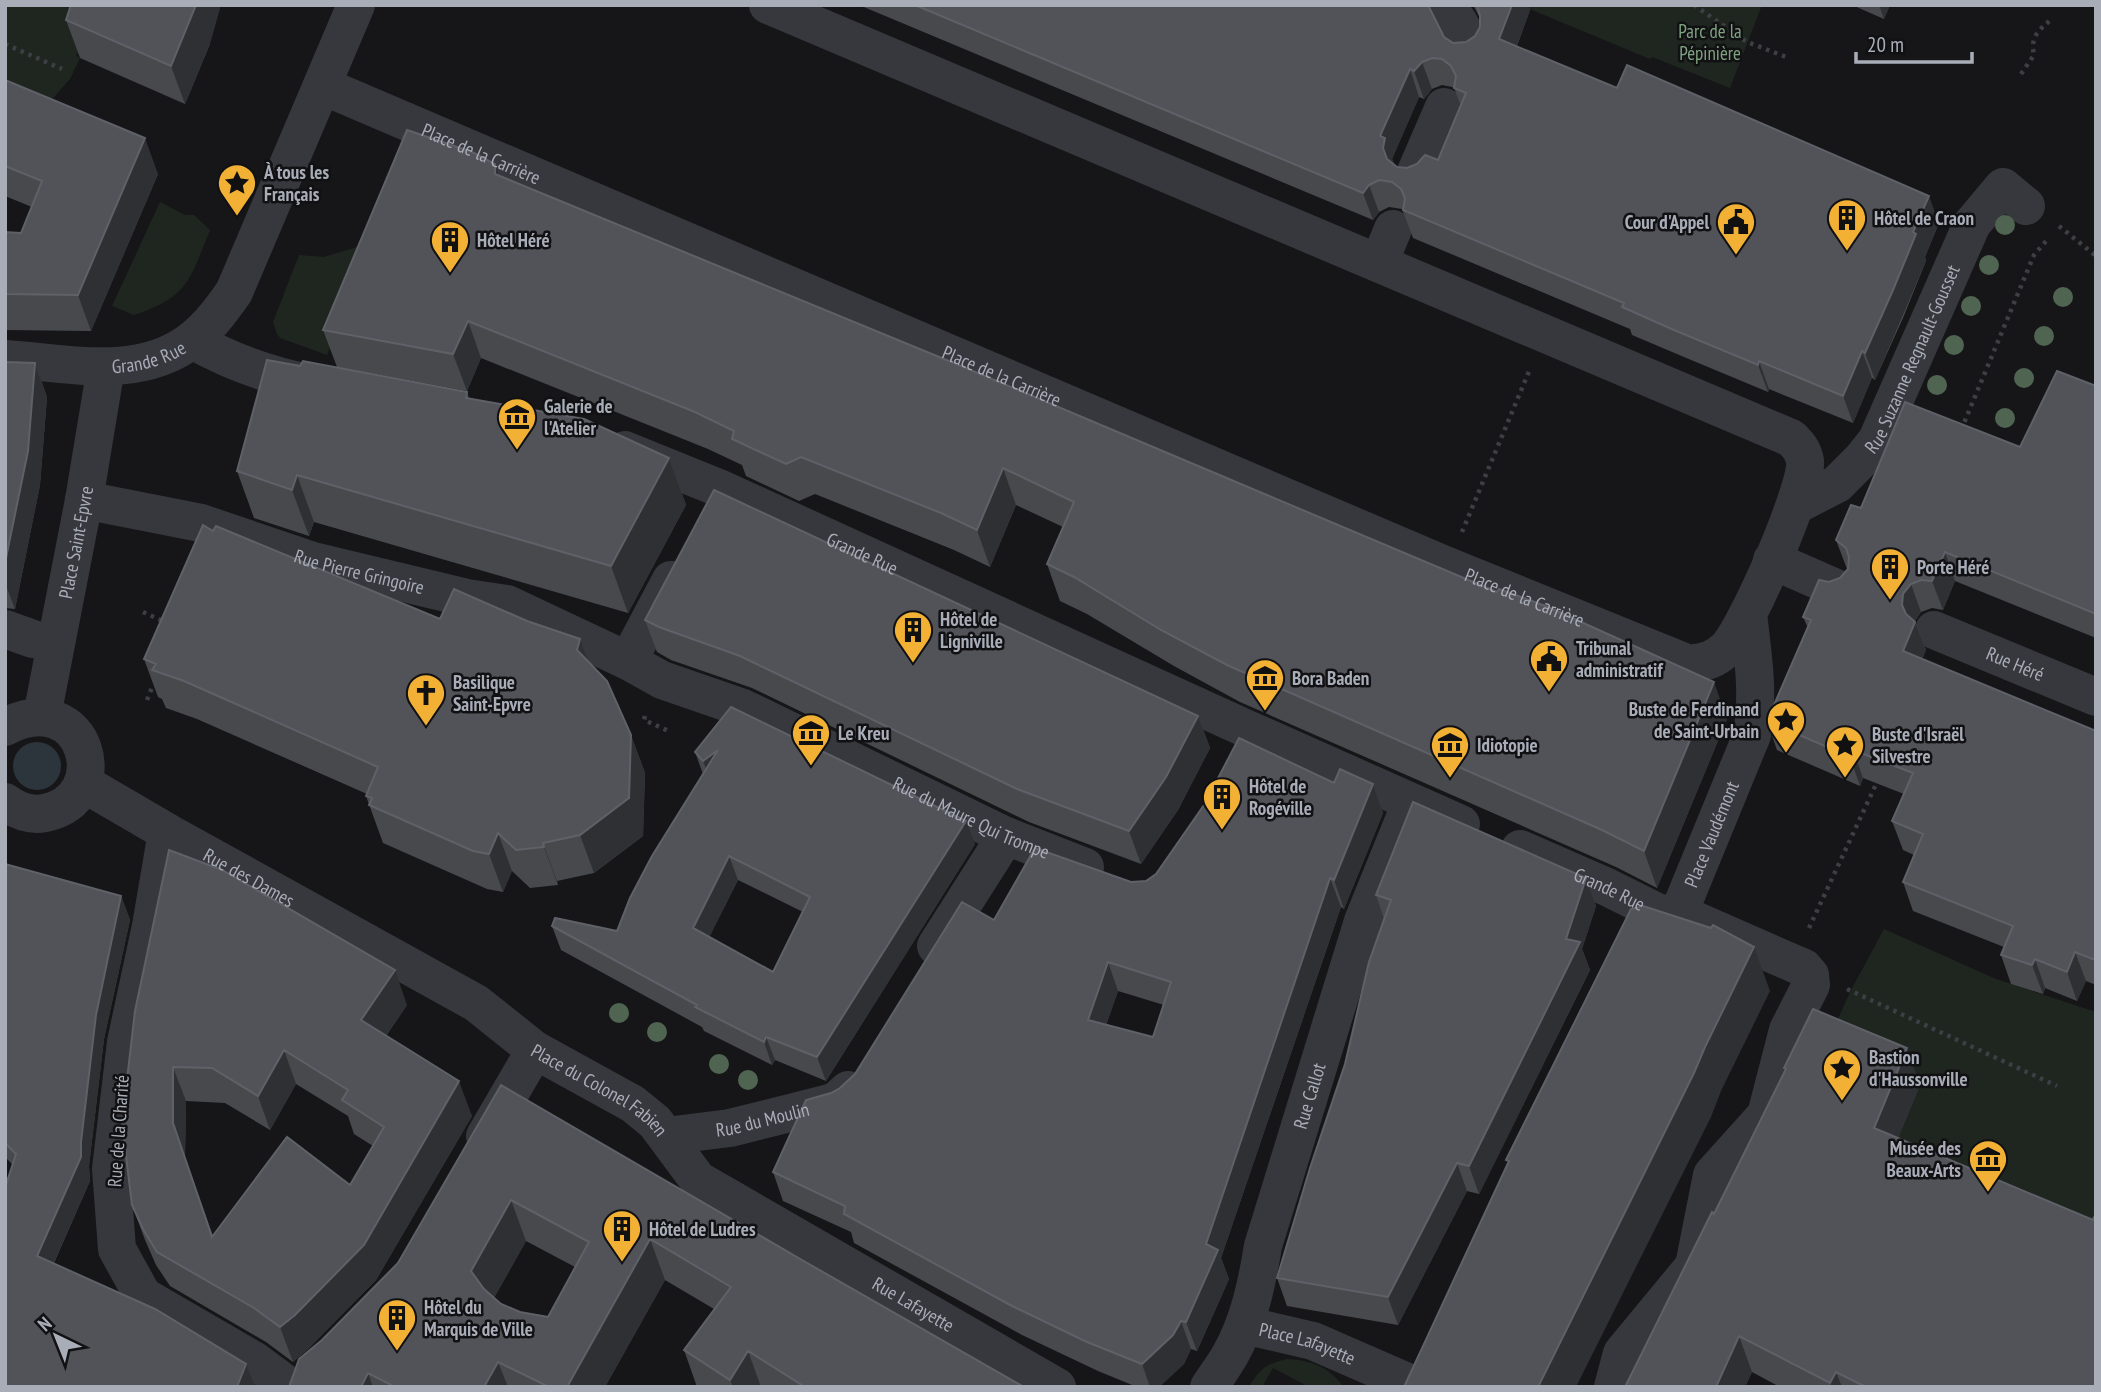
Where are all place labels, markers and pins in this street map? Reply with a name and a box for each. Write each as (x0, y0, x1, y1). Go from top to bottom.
place label: À tous les Français (263, 160, 329, 206)
place icon: À tous les Français (216, 162, 258, 217)
building icon: Hôtel de Craon (1826, 197, 1868, 252)
public building icon: Cour d'Appel (1715, 201, 1757, 256)
place label: Hôtel de Craon (1874, 206, 1974, 230)
place label: Cour d'Appel (1625, 210, 1709, 234)
building icon: Hôtel Héré (429, 219, 471, 274)
place label: Hôtel Héré (477, 228, 550, 252)
place label: Galerie de l'Atelier (544, 394, 613, 440)
museum icon: Galerie de l'Atelier (496, 396, 538, 451)
building icon: Porte Héré (1869, 546, 1911, 601)
place label: Porte Héré (1917, 555, 1990, 579)
place label: Hôtel de Ligniville (940, 607, 1003, 653)
building icon: Hôtel de Ligniville (892, 609, 934, 664)
place label: Tribunal administratif (1576, 636, 1663, 682)
public building icon: Tribunal administratif (1528, 638, 1570, 693)
museum icon: Bora Baden (1244, 657, 1286, 712)
place label: Bora Baden (1292, 666, 1369, 690)
place label: Basilique Saint-Epvre (453, 670, 531, 716)
church icon: Basilique Saint-Epvre (405, 672, 447, 727)
place label: Buste de Ferdinand de Saint-Urbain (1629, 697, 1759, 743)
place icon: Buste de Ferdinand de Saint-Urbain (1765, 699, 1807, 754)
museum icon: Le Kreu (790, 712, 832, 767)
place label: Le Kreu (838, 721, 889, 745)
place label: Buste d'Israël Silvestre (1872, 722, 1964, 768)
museum icon: Idiotopie (1429, 724, 1471, 779)
place icon: Buste d'Israël Silvestre (1824, 724, 1866, 779)
place label: Idiotopie (1477, 733, 1538, 757)
place label: Hôtel de Rogéville (1249, 774, 1312, 820)
building icon: Hôtel de Rogéville (1201, 776, 1243, 831)
place label: Bastion d'Haussonville (1869, 1045, 1968, 1091)
place icon: Bastion d'Haussonville (1821, 1047, 1863, 1102)
place label: Musée des Beaux-Arts (1886, 1136, 1961, 1182)
museum icon: Musée des Beaux-Arts (1967, 1138, 2009, 1193)
building icon: Hôtel de Ludres (601, 1208, 643, 1263)
place label: Hôtel de Ludres (649, 1217, 756, 1241)
place label: Hôtel du Marquis de Ville (424, 1295, 533, 1341)
building icon: Hôtel du Marquis de Ville (376, 1297, 418, 1352)

